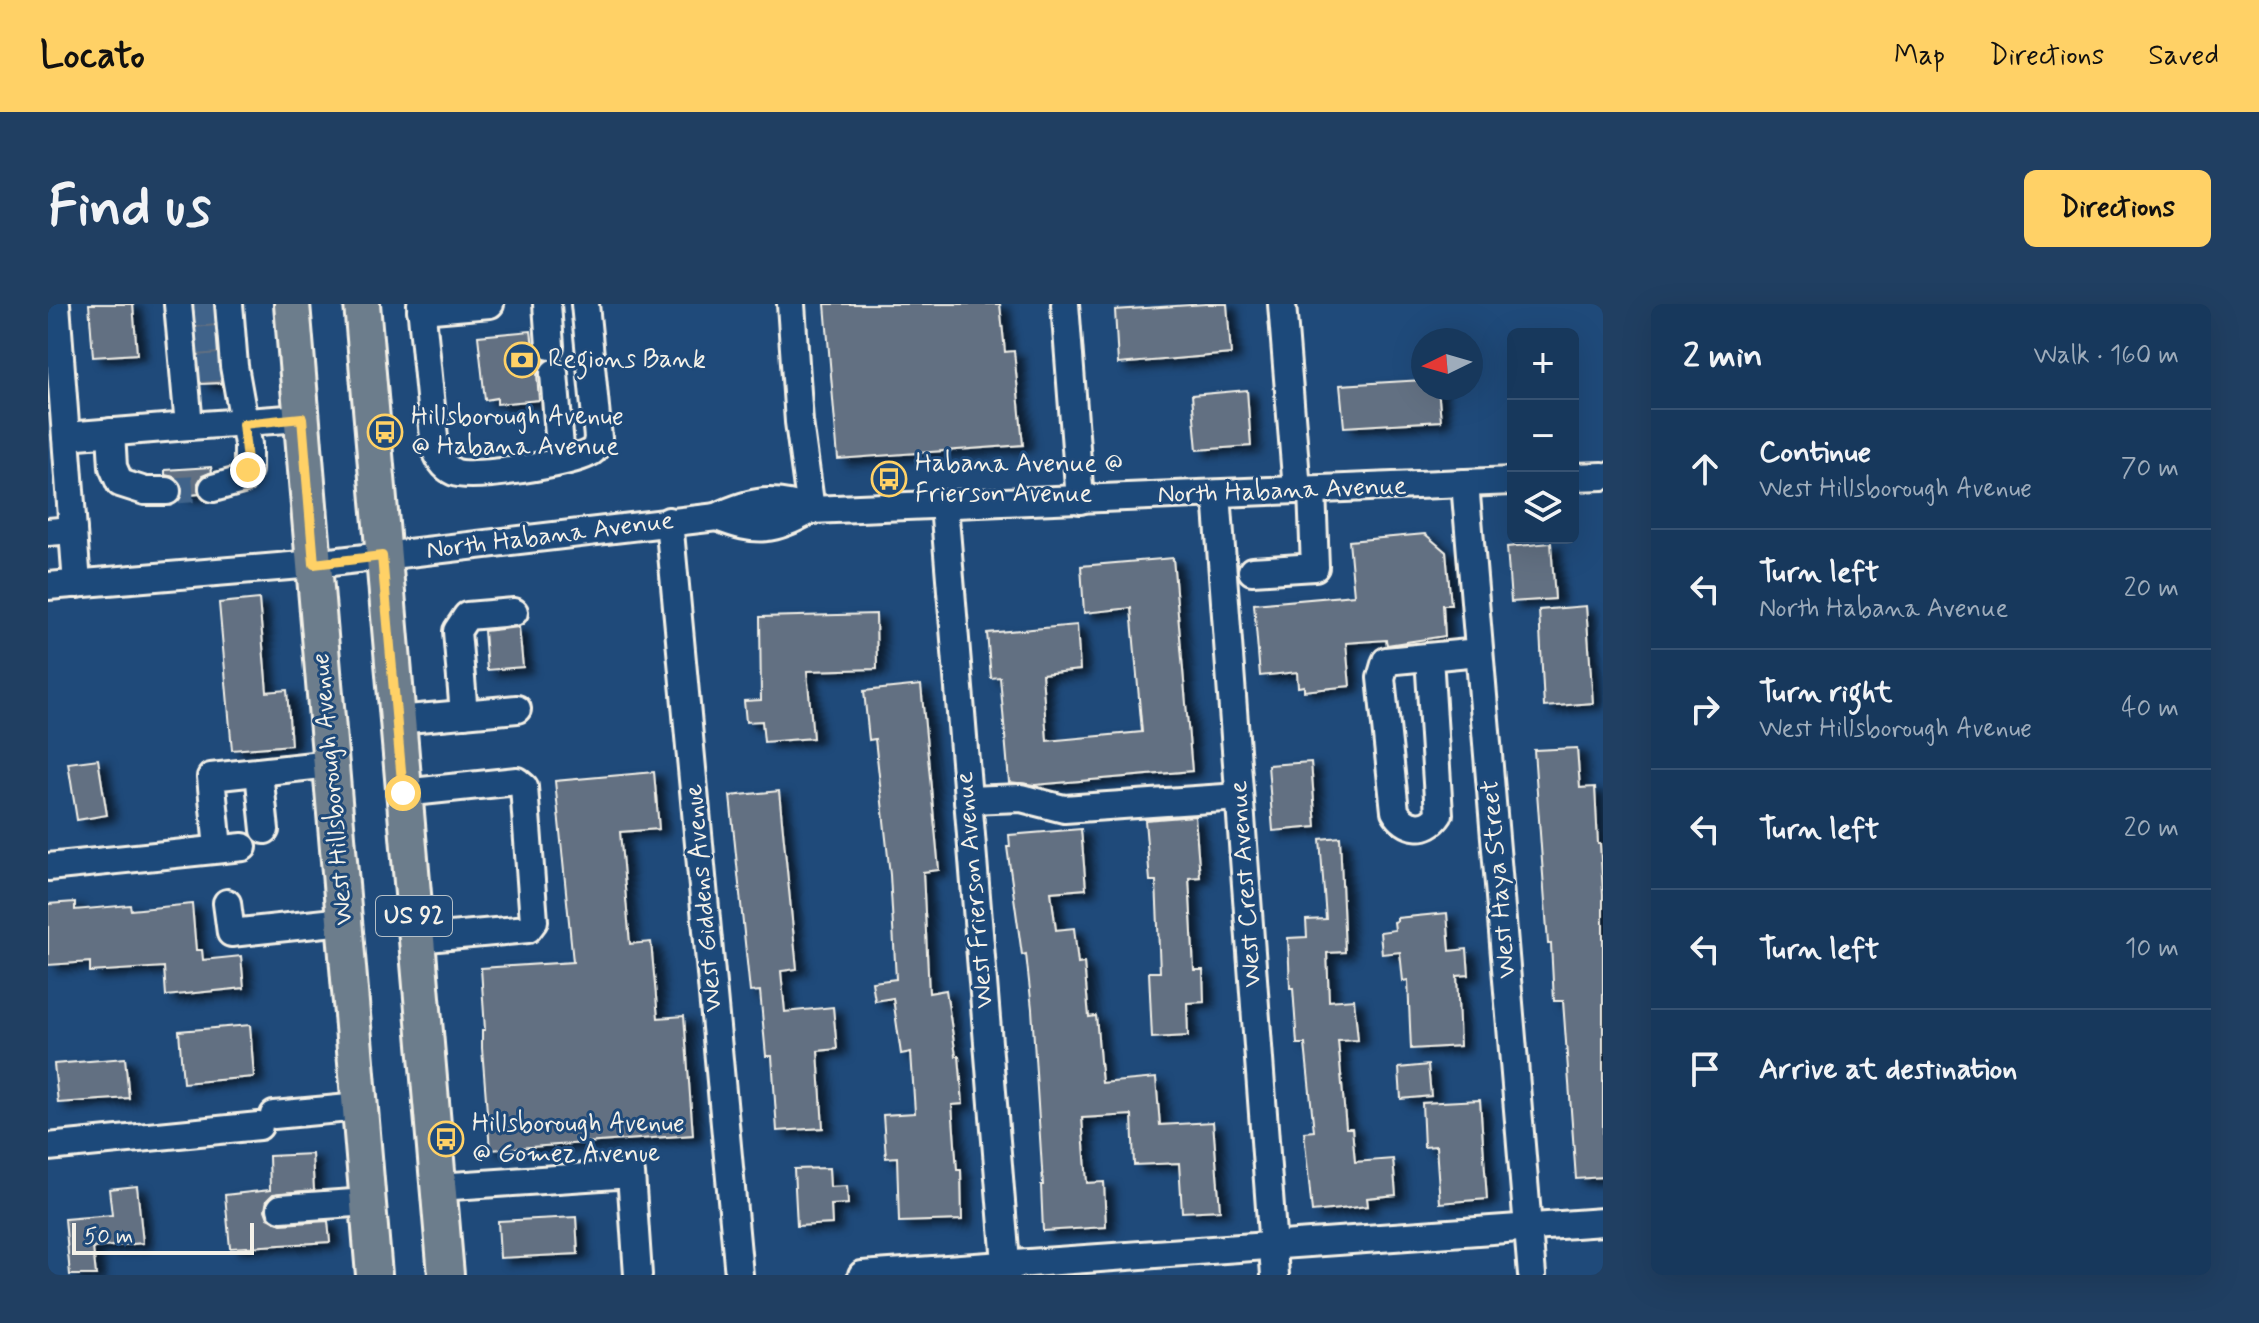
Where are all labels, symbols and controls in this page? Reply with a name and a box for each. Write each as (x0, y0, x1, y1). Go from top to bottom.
text: Locato (40, 32, 145, 81)
text: Map (1894, 38, 1945, 75)
text: Directions (1989, 38, 2104, 75)
text: Saved (2148, 38, 2219, 75)
button: Directions (2024, 170, 2211, 247)
text: Find us (48, 172, 211, 245)
north arrow (1411, 328, 1483, 400)
map controls (1507, 328, 1579, 544)
button: + (1507, 328, 1579, 400)
text: 2 min (1683, 334, 1763, 379)
text: Walk · 160 m (2033, 339, 2179, 373)
bank icon: Regions Bank (503, 341, 541, 379)
place label: Regions Bank (548, 343, 706, 380)
place label: Hillsborough Avenue @ Habana Avenue (411, 400, 624, 464)
button: − (1507, 400, 1579, 472)
bus stop icon: Hillsborough Avenue @ Habana Avenue (366, 413, 404, 451)
text: Continue (1759, 433, 1871, 472)
place label: Habana Avenue @ Frierson Avenue (915, 447, 1123, 511)
icon: ahead (1683, 447, 1727, 491)
route end (230, 452, 266, 488)
text: 70 m (2121, 452, 2179, 486)
bus stop icon: Habana Avenue @ Frierson Avenue (870, 460, 908, 498)
street label: North Habana Avenue (1157, 470, 1407, 512)
button: layers (1507, 472, 1579, 544)
text: West Hillsborough Avenue (1759, 472, 2032, 506)
street label: North Habana Avenue (424, 504, 676, 568)
text: Turn left (1759, 553, 1879, 592)
icon: left (1683, 567, 1727, 611)
text: 20 m (2124, 572, 2179, 606)
text: North Habana Avenue (1759, 592, 2008, 626)
street label: West Hillsborough Avenue (304, 651, 362, 927)
text: Turn right (1759, 673, 1892, 712)
icon: right (1683, 687, 1727, 731)
text: 40 m (2121, 692, 2179, 726)
text: West Hillsborough Avenue (1759, 712, 2032, 746)
street label: West Frierson Avenue (948, 770, 1002, 1010)
route start (385, 775, 421, 811)
street label: West Haya Street (1473, 778, 1525, 980)
street label: West Crest Avenue (1222, 779, 1270, 989)
street label: West Giddens Avenue (677, 783, 731, 1013)
icon: left (1683, 807, 1727, 851)
text: Turn left (1759, 810, 1879, 849)
text: 20 m (2124, 812, 2179, 846)
road number: US 92 (376, 896, 452, 936)
icon: left (1683, 927, 1727, 971)
text: Turn left (1759, 930, 1879, 969)
text: 10 m (2125, 932, 2179, 966)
icon: arrive (1683, 1047, 1727, 1091)
text: Arrive at destination (1759, 1050, 2017, 1089)
place label: Hillsborough Avenue @ Gomez Avenue (472, 1107, 685, 1171)
bus stop icon: Hillsborough Avenue @ Gomez Avenue (427, 1120, 465, 1158)
scale bar (72, 1219, 254, 1255)
text: 50 m (84, 1223, 133, 1251)

